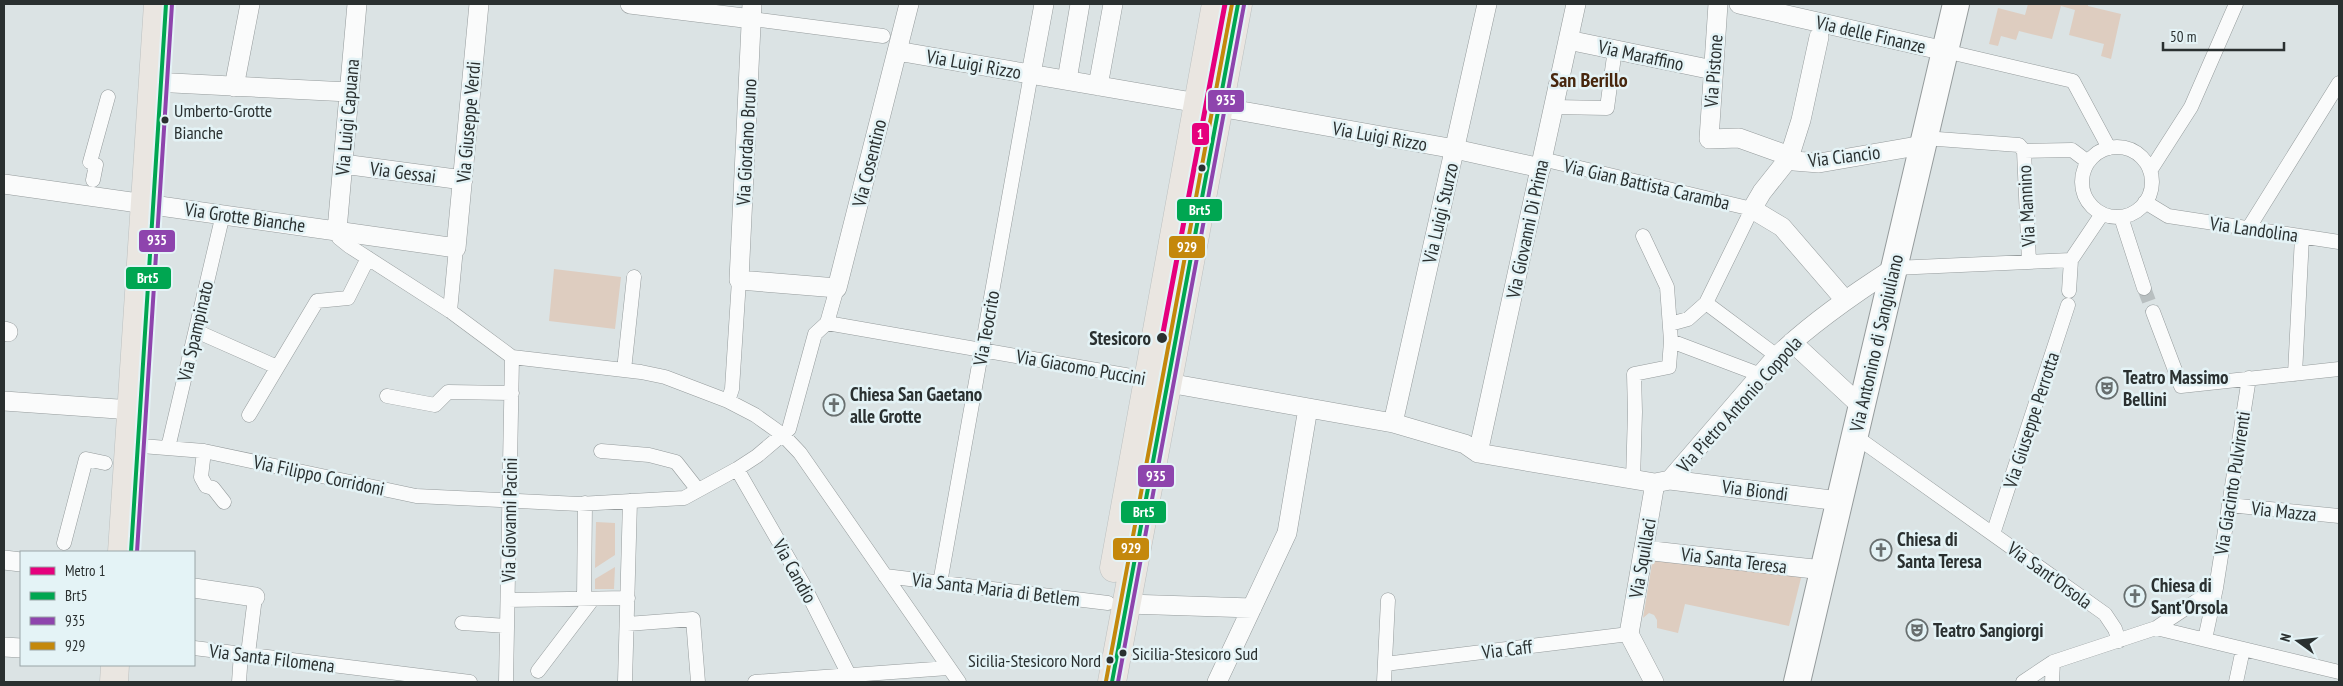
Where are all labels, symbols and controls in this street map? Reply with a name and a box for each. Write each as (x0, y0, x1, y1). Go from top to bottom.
street label: Via delle Finanze (1813, 9, 1928, 58)
scale bar (2163, 20, 2284, 52)
text: 50 m (2170, 27, 2196, 46)
street label: Via Maraffino (1595, 34, 1686, 76)
street label: Via Pistone (1698, 34, 1728, 109)
street label: Via Luigi Rizzo (924, 44, 1023, 84)
street label: Via Luigi Capuana (330, 58, 364, 177)
street label: Via Giuseppe Verdi (451, 60, 485, 185)
district label: San Berillo (1550, 67, 1628, 93)
street label: Via Giordano Bruno (731, 78, 761, 207)
line badge: 935 (1207, 89, 1245, 113)
text: 935 (1216, 91, 1236, 109)
place label: Umberto-Grotte Bianche (174, 99, 272, 144)
marker: Umberto-Grotte Bianche (160, 115, 170, 125)
street label: Via Luigi Rizzo (1330, 116, 1429, 156)
street label: Via Cosentino (846, 117, 891, 210)
line badge: 1 (1191, 122, 1210, 146)
text: 1 (1197, 125, 1203, 143)
street label: Via Ciancio (1806, 140, 1881, 172)
street label: Via Gian Battista Caramba (1561, 153, 1732, 215)
street label: Via Gessai (368, 156, 437, 188)
street label: Via Giovanni Di Prima (1500, 157, 1553, 302)
street label: Via Luigi Sturzo (1417, 160, 1463, 267)
unlabelled marker (1197, 163, 1207, 173)
street label: Via Mannino (2012, 165, 2040, 248)
street label: Via Grotte Bianche (182, 197, 307, 237)
line badge: Brt5 (1176, 198, 1223, 222)
text: Brt5 (1189, 201, 1211, 219)
street label: Via Landolina (2207, 211, 2300, 247)
line badge: 935 (138, 229, 176, 253)
text: 935 (147, 231, 167, 249)
line badge: 929 (1168, 235, 1206, 259)
text: 929 (1177, 238, 1197, 256)
street label: Via Antonino di Sangiuliano (1844, 252, 1908, 435)
line badge: Brt5 (125, 266, 172, 290)
text: Brt5 (137, 269, 159, 287)
street label: Via Spampinato (172, 278, 218, 385)
street label: Via Teocrito (967, 289, 1004, 368)
place label: Stesicoro (1089, 326, 1151, 350)
marker: Stesicoro (1155, 331, 1169, 345)
street label: Via Pietro Antonio Coppola (1671, 331, 1807, 478)
street label: Via Giacomo Puccini (1013, 344, 1148, 390)
street label: Via Giuseppe Perrotta (1997, 349, 2064, 492)
place label: Teatro Massimo Bellini (2123, 365, 2229, 411)
theatre icon: Teatro Massimo Bellini (2095, 376, 2119, 400)
place label: Chiesa San Gaetano alle Grotte (850, 382, 982, 428)
church icon: Chiesa San Gaetano alle Grotte (822, 393, 846, 417)
street label: Via Giacinto Pulvirenti (2209, 409, 2255, 558)
street label: Via Filippo Corridoni (250, 449, 387, 501)
street label: Via Giovanni Pacini (496, 457, 522, 584)
line badge: 935 (1137, 464, 1175, 488)
text: 935 (1146, 467, 1166, 485)
street label: Via Biondi (1720, 474, 1789, 506)
street label: Via Mazza (2249, 496, 2318, 526)
line badge: Brt5 (1120, 500, 1167, 524)
text: Brt5 (1133, 503, 1155, 521)
street label: Via Squillaci (1623, 516, 1661, 601)
place label: Chiesa di Santa Teresa (1897, 527, 1982, 573)
street label: Via Candio (767, 534, 822, 607)
street label: Via Sant'Orsola (2002, 536, 2097, 614)
line badge: 929 (1112, 537, 1150, 561)
church icon: Chiesa di Santa Teresa (1869, 538, 1893, 562)
text: 929 (1121, 539, 1141, 557)
street label: Via Santa Teresa (1679, 541, 1788, 578)
legend (20, 551, 195, 666)
text: Metro 1 (65, 561, 105, 580)
street label: Via Santa Maria di Betlem (910, 567, 1081, 611)
place label: Chiesa di Sant'Orsola (2151, 573, 2228, 619)
church icon: Chiesa di Sant'Orsola (2123, 584, 2147, 608)
text: Brt5 (65, 586, 87, 605)
text: 935 (65, 611, 85, 630)
north arrow (2273, 616, 2323, 666)
theatre icon: Teatro Sangiorgi (1905, 618, 1929, 642)
place label: Teatro Sangiorgi (1933, 618, 2044, 642)
text: N (2276, 632, 2295, 644)
street label: Via Caff (1480, 634, 1535, 664)
text: 929 (65, 636, 85, 655)
street label: Via Santa Filomena (207, 638, 336, 678)
place label: Sicilia-Stesicoro Sud (1132, 642, 1258, 665)
marker: Sicilia-Stesicoro Sud (1118, 648, 1128, 658)
place label: Sicilia-Stesicoro Nord (968, 649, 1101, 672)
marker: Sicilia-Stesicoro Nord (1105, 655, 1115, 665)

